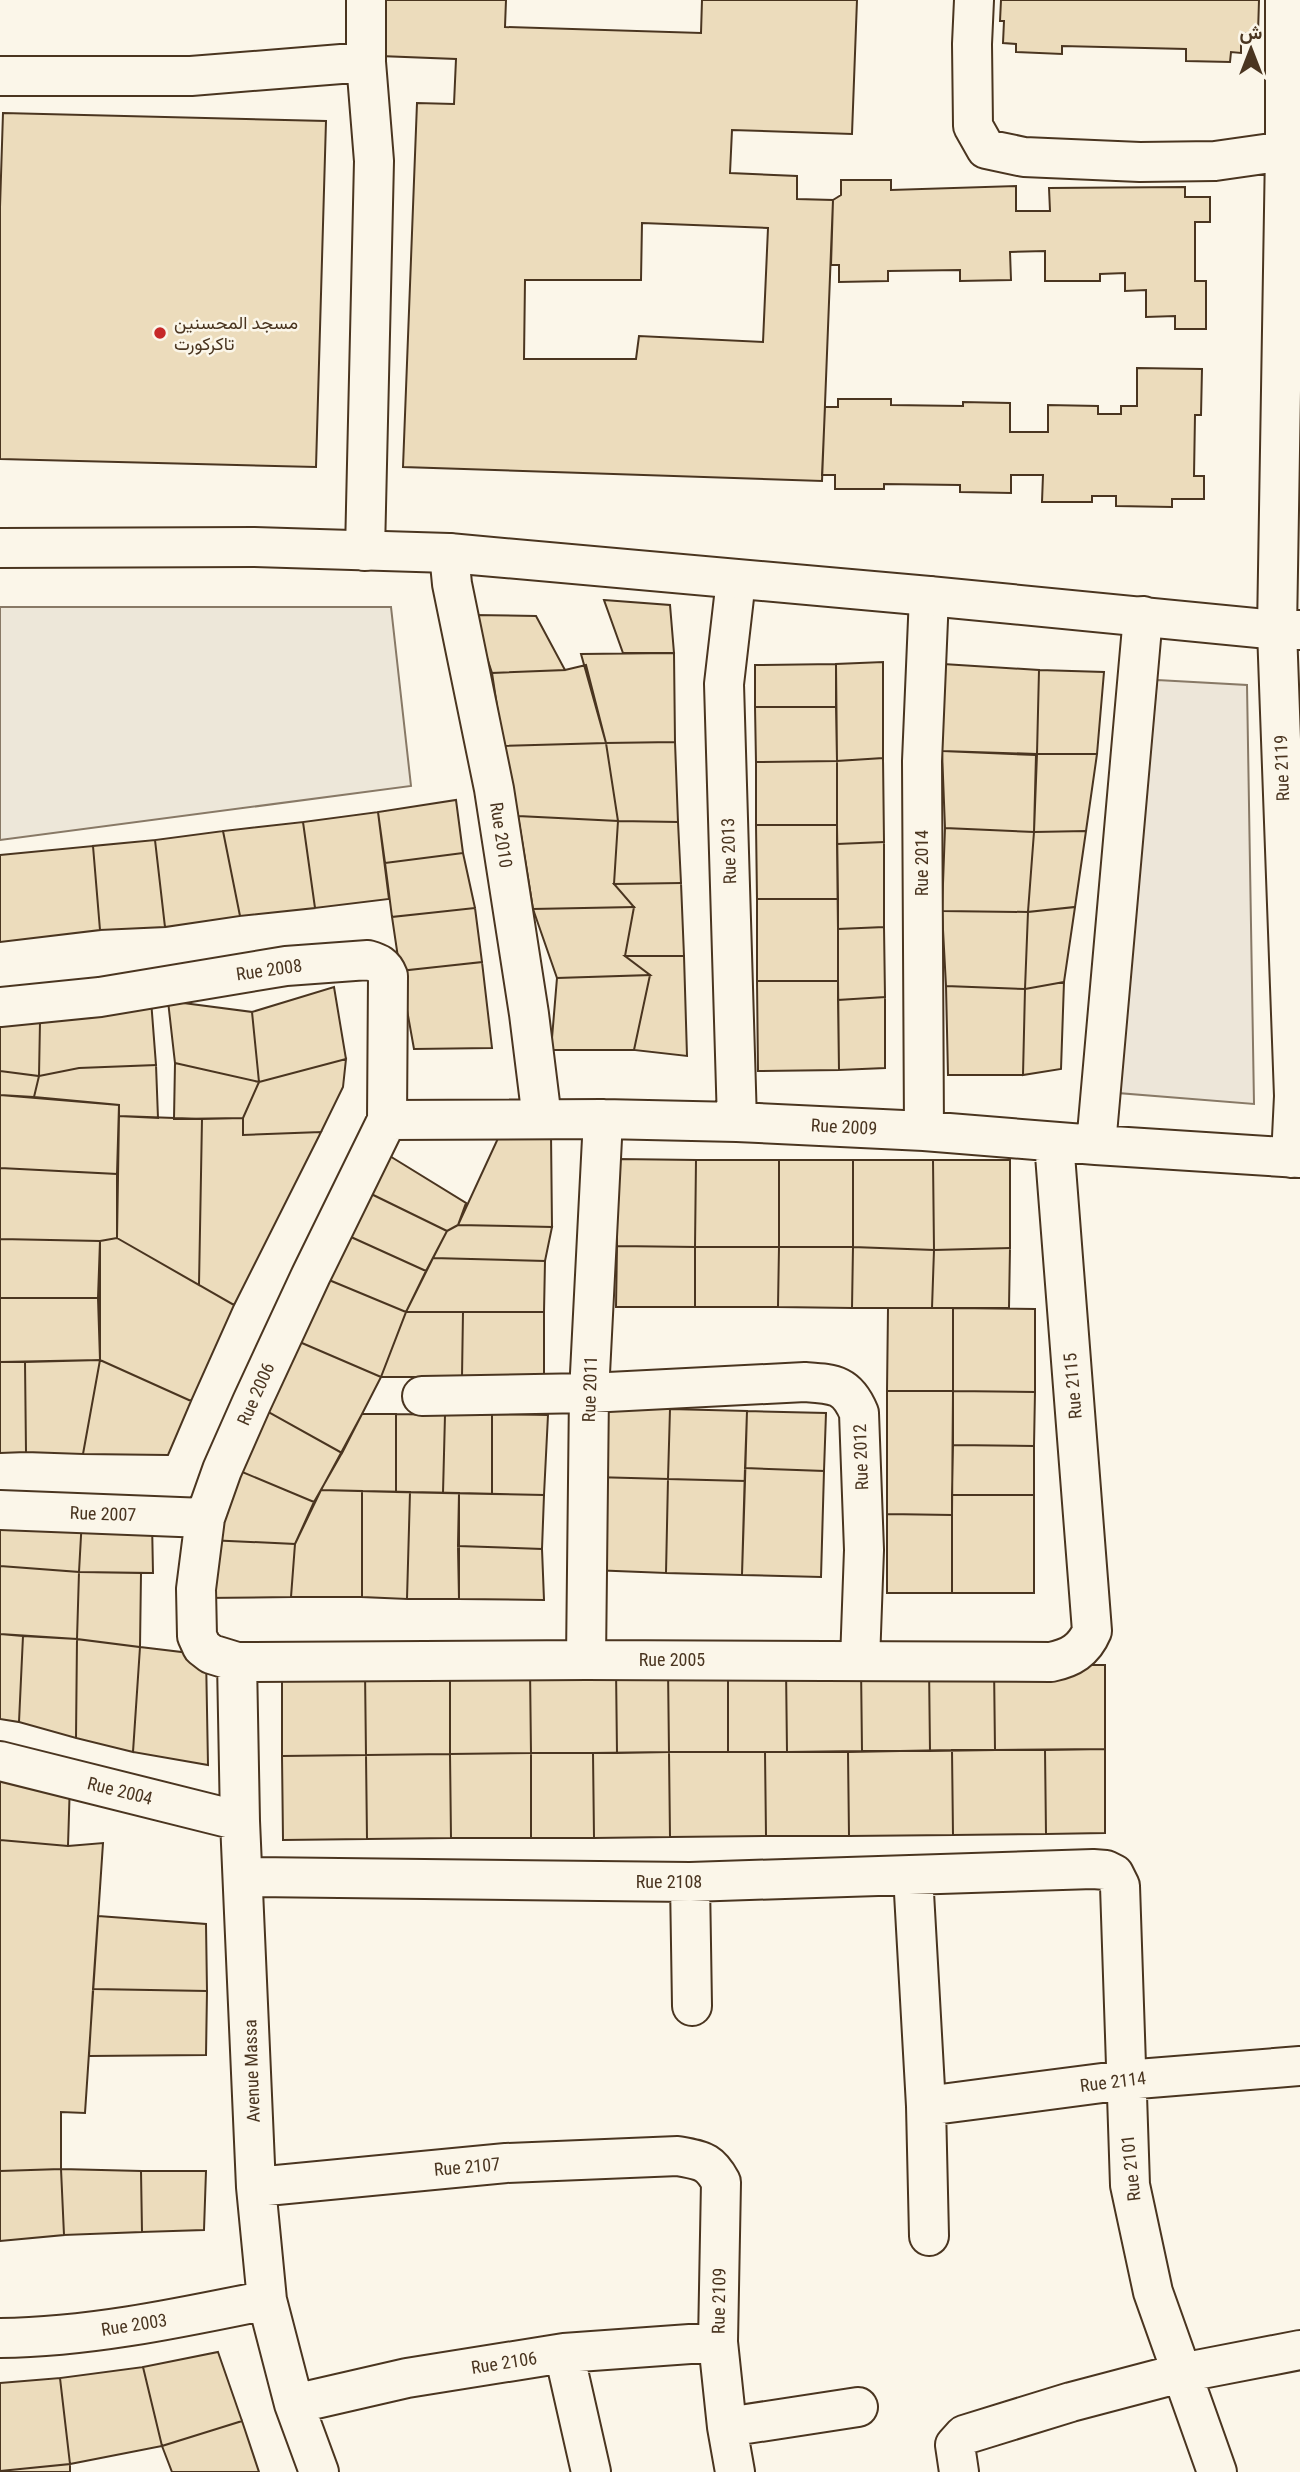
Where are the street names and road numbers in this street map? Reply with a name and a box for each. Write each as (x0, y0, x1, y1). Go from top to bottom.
street label: Rue 2119 (1270, 734, 1293, 802)
street label: Rue 2010 (486, 801, 517, 869)
street label: Rue 2013 (717, 817, 740, 885)
street label: Rue 2014 (911, 830, 932, 896)
street label: Rue 2008 (235, 954, 303, 985)
street label: Rue 2009 (810, 1114, 878, 1139)
street label: Rue 2115 (1059, 1352, 1086, 1420)
street label: Rue 2011 (578, 1355, 601, 1423)
street label: Rue 2006 (232, 1359, 279, 1428)
street label: Rue 2012 (849, 1423, 872, 1491)
street label: Rue 2007 (69, 1502, 137, 1525)
street label: Rue 2005 (639, 1649, 705, 1670)
street label: Rue 2004 (85, 1772, 155, 1809)
street label: Rue 2108 (636, 1871, 702, 1892)
street label: Avenue Massa (239, 2019, 264, 2123)
street label: Rue 2114 (1079, 2067, 1147, 2096)
street label: Rue 2101 (1117, 2134, 1144, 2202)
street label: Rue 2107 (433, 2153, 501, 2180)
street label: Rue 2109 (707, 2268, 730, 2334)
street label: Rue 2003 (100, 2309, 168, 2340)
street label: Rue 2106 (470, 2347, 538, 2378)

